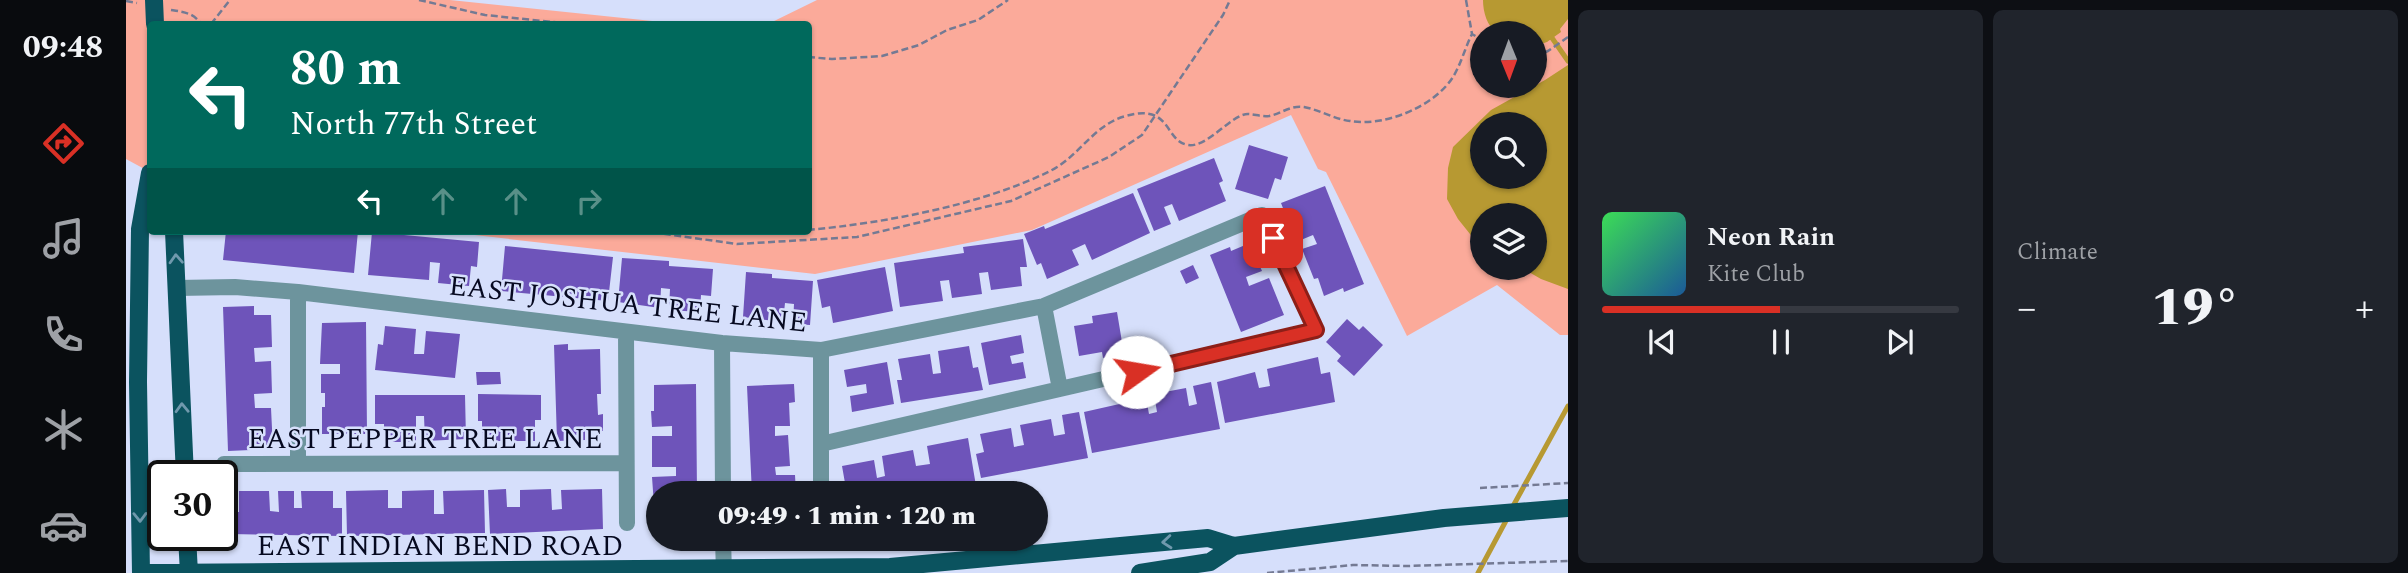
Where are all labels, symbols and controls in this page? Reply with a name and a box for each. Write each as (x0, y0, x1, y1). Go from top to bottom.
north arrow (1470, 21, 1547, 98)
map controls (1470, 21, 1547, 280)
text: 09:48 (23, 23, 103, 72)
text: 80 m (290, 32, 401, 107)
icon: left (175, 49, 266, 140)
text: North 77th Street (290, 100, 537, 149)
button: search (1470, 112, 1547, 189)
icon: directions (39, 119, 88, 168)
icon: left (351, 182, 389, 220)
icon: ahead (424, 182, 462, 220)
icon: ahead (497, 182, 535, 220)
icon: right (570, 182, 608, 220)
button: layers (1470, 203, 1547, 280)
pin (1243, 208, 1303, 268)
icon: music (39, 214, 88, 263)
text: Neon Rain (1707, 217, 1835, 257)
icon: arrive (1254, 219, 1292, 257)
text: Climate (2017, 235, 2098, 270)
one-way arrow (168, 254, 183, 265)
text: Kite Club (1707, 257, 1805, 292)
street label: EAST JOSHUA TREE LANE (447, 264, 809, 345)
text: 19° (2151, 269, 2240, 348)
text: − (2017, 280, 2036, 338)
text: + (2355, 280, 2374, 338)
icon: phone (39, 310, 88, 359)
icon: previous (1643, 323, 1681, 361)
icon: pause (1762, 323, 1800, 361)
icon: next (1881, 323, 1919, 361)
position arrow (1100, 335, 1174, 409)
one-way arrow (175, 402, 190, 413)
icon: climate (39, 405, 88, 454)
street label: EAST PEPPER TREE LANE (248, 418, 603, 461)
speed limit sign: 30 (147, 460, 238, 551)
text: 09:49 · 1 min · 120 m (718, 496, 976, 536)
icon: car (39, 501, 88, 550)
one-way arrow (132, 512, 147, 523)
street label: EAST INDIAN BEND ROAD (257, 525, 623, 568)
one-way arrow (1161, 534, 1172, 549)

